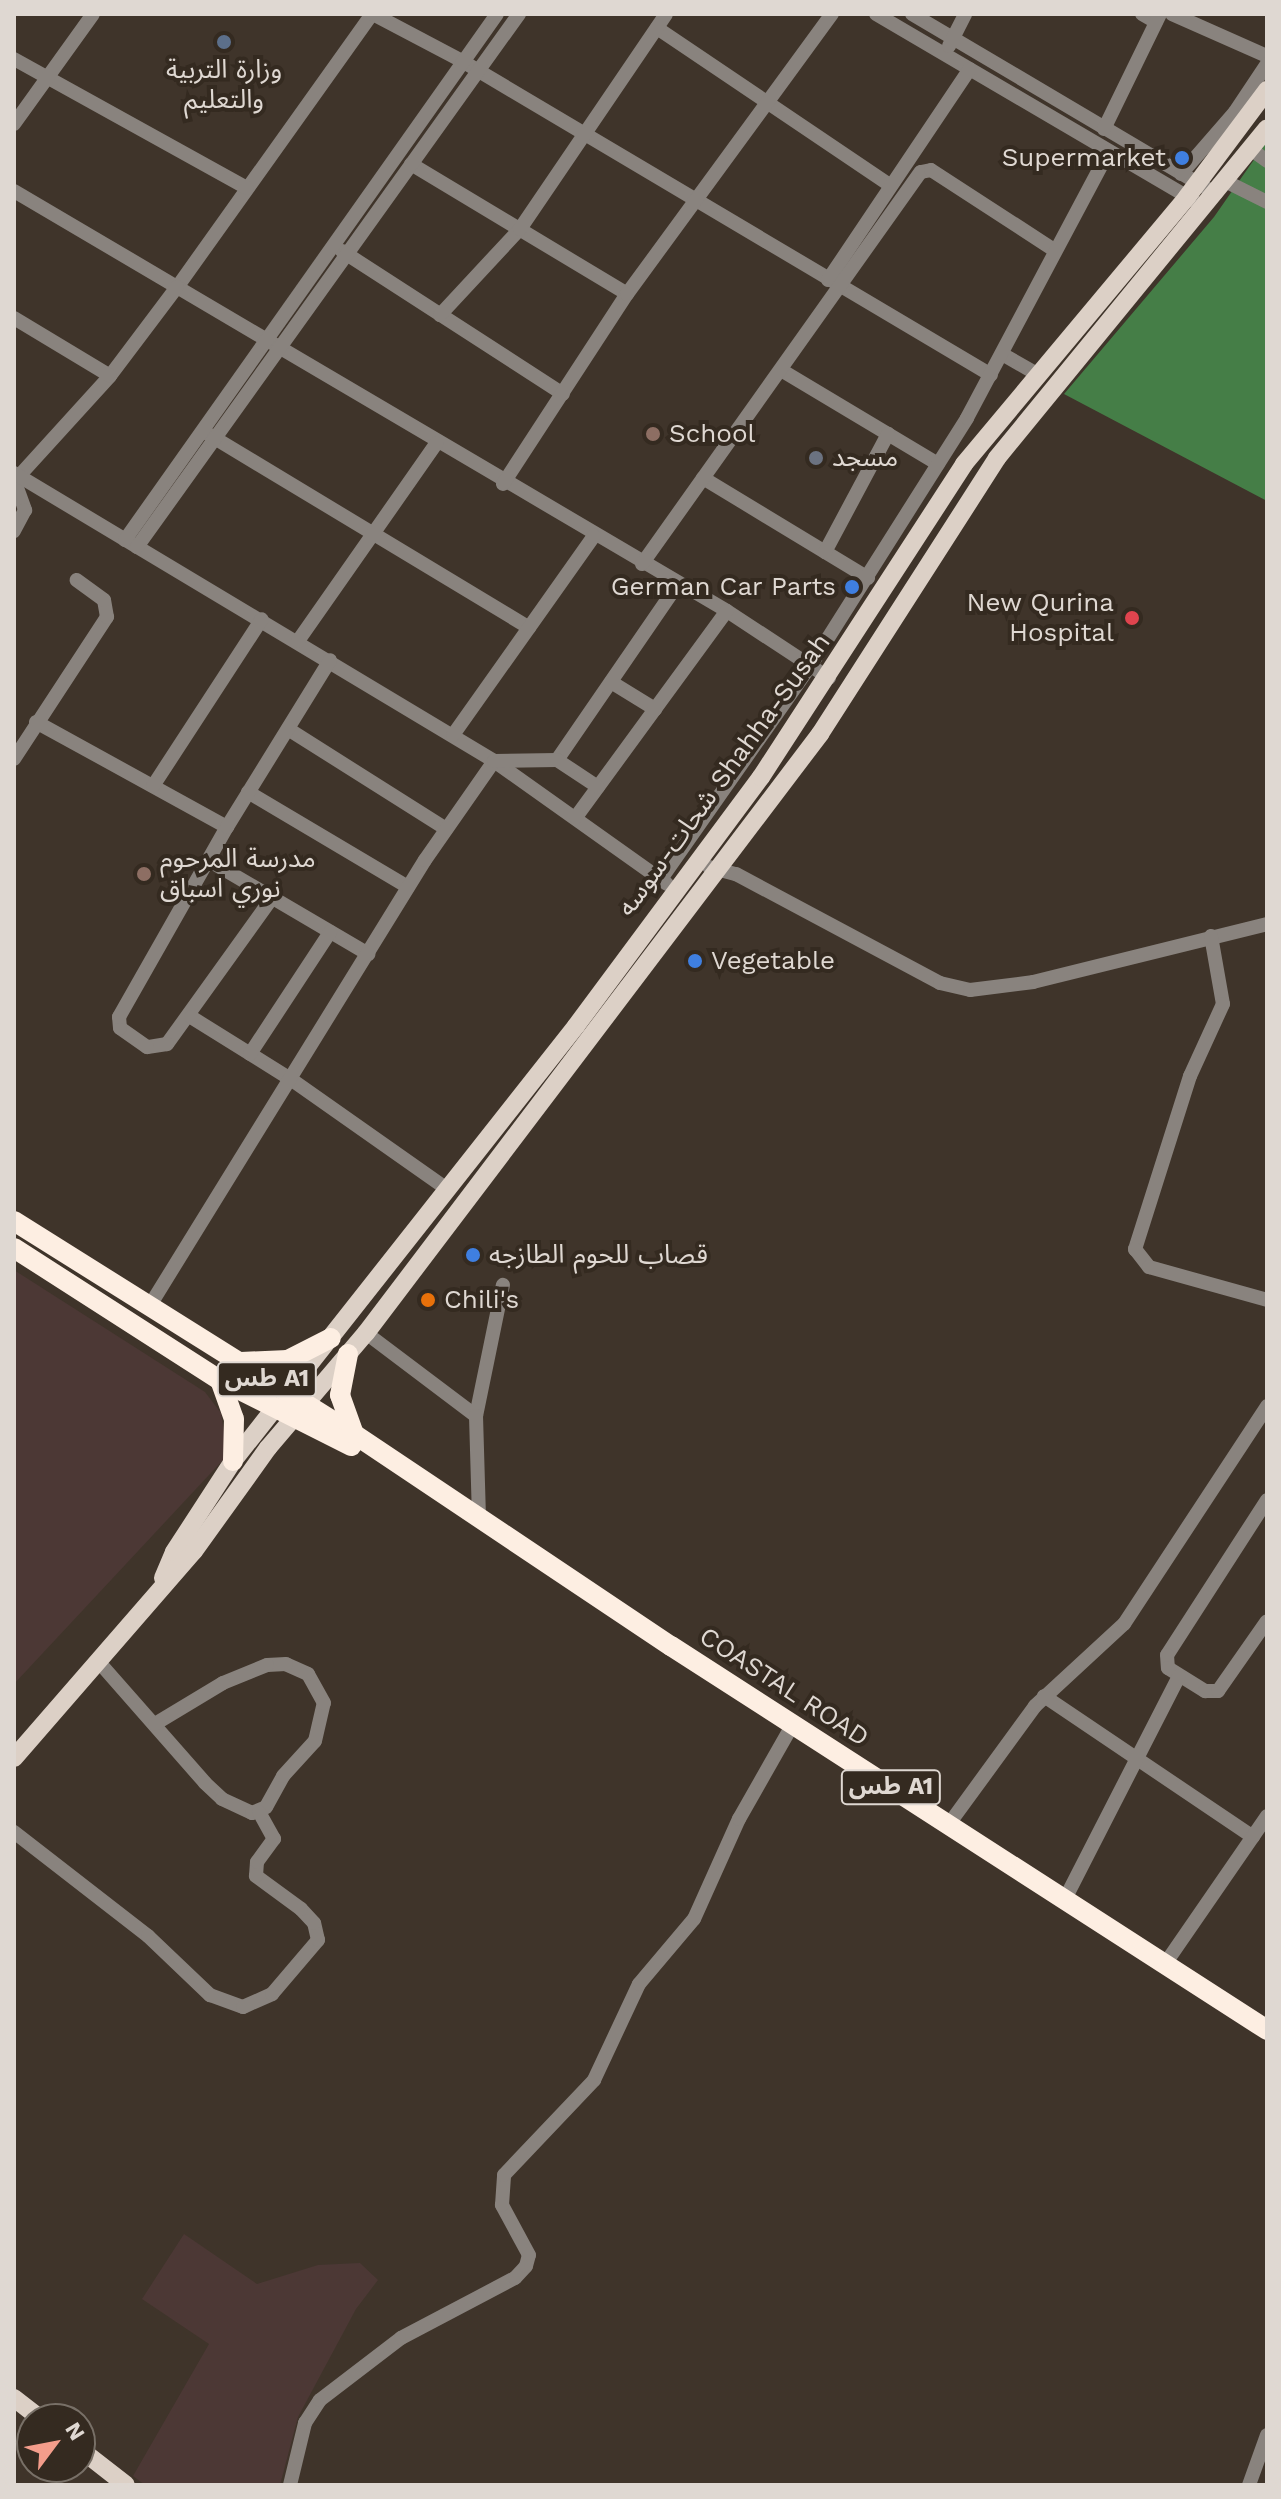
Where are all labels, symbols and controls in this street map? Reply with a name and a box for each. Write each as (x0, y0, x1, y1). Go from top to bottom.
marker: وزارة التربية والتعليم (215, 33, 233, 51)
place label: وزارة التربية والتعليم (166, 54, 282, 116)
place label: Supermarket (1002, 142, 1166, 174)
marker: Supermarket (1173, 149, 1191, 167)
place label: School (669, 418, 755, 450)
marker: School (644, 425, 662, 443)
place label: مسجد (832, 442, 898, 474)
marker: مسجد (807, 449, 825, 467)
place label: German Car Parts (610, 571, 836, 603)
marker: German Car Parts (843, 578, 861, 596)
place label: New Qurina Hospital (966, 587, 1114, 648)
marker: New Qurina Hospital (1121, 607, 1143, 629)
street label: شحات-سوسه Shahha-Susah (611, 628, 837, 922)
place label: مدرسة المرحوم نوري اسباق (160, 843, 316, 904)
marker: مدرسة المرحوم نوري اسباق (135, 865, 153, 883)
place label: Vegetable (711, 945, 835, 977)
marker: Vegetable (686, 952, 704, 970)
place label: قصاب للحوم الطازجه (489, 1239, 708, 1271)
marker: قصاب للحوم الطازجه (464, 1246, 482, 1264)
place label: Chili's (444, 1284, 519, 1316)
marker: Chili's (419, 1291, 437, 1309)
road number: طس A1 (215, 1359, 319, 1399)
street label: COASTAL ROAD (693, 1620, 875, 1754)
road number: طس A1 (839, 1767, 943, 1807)
north arrow (16, 2403, 96, 2483)
text: N (60, 2418, 90, 2445)

